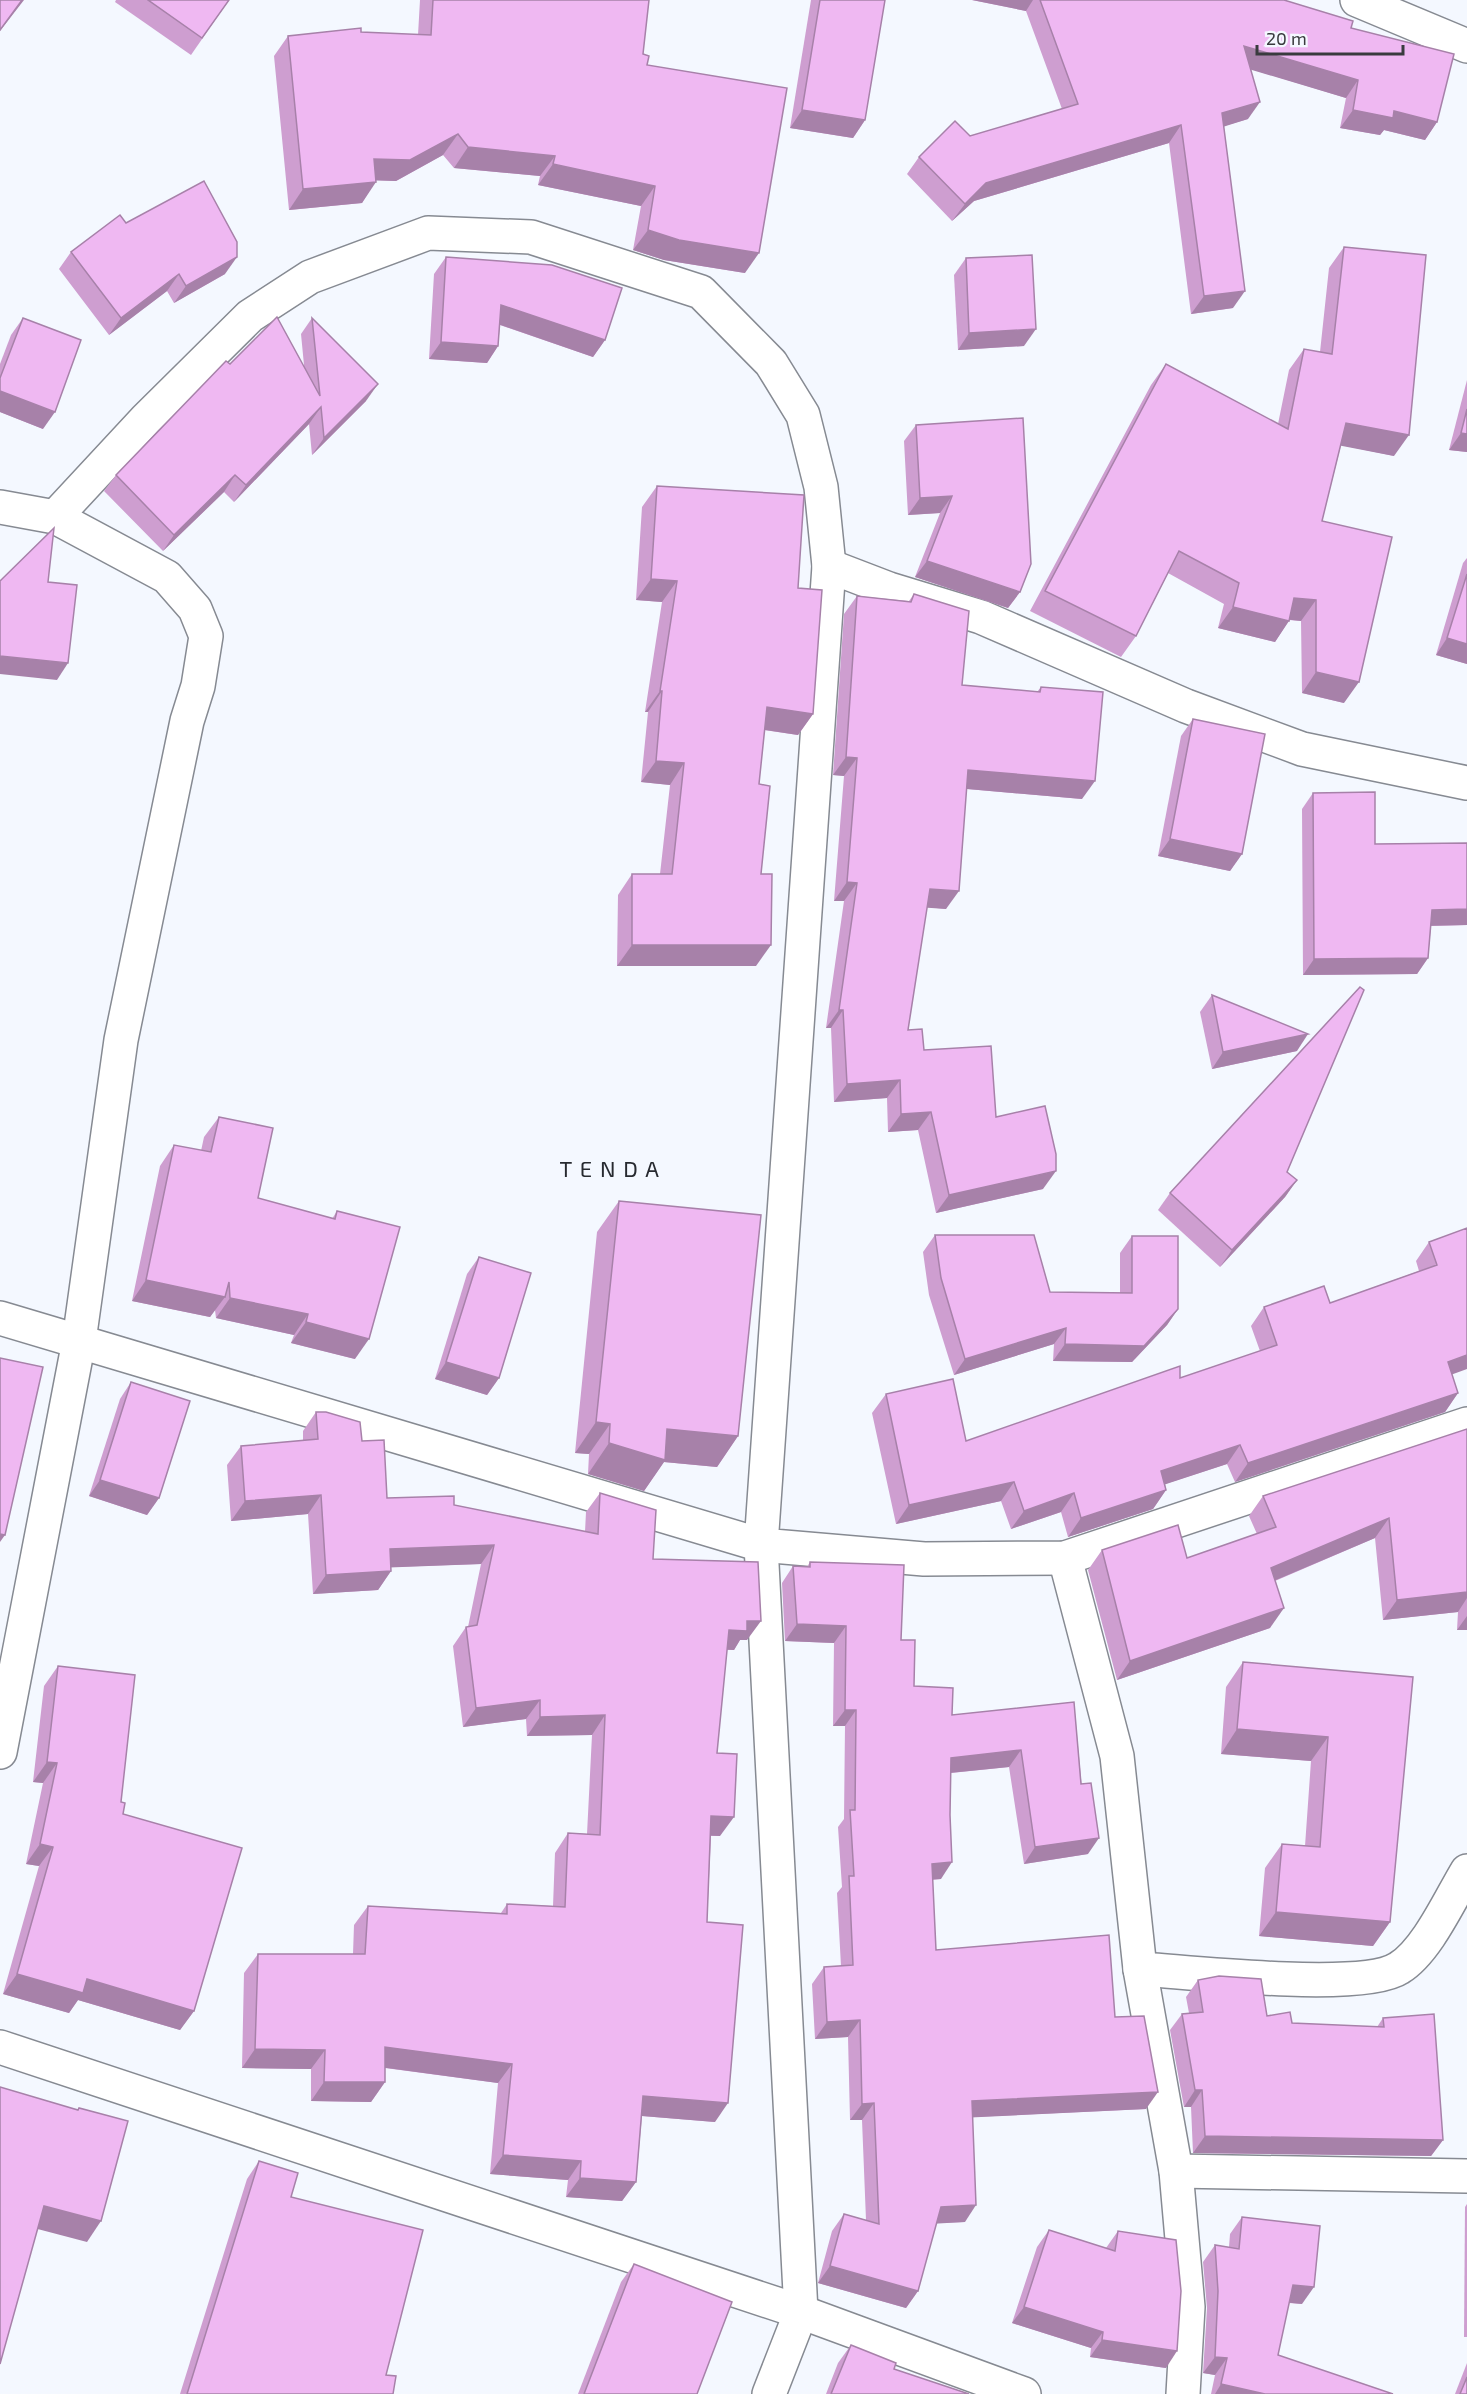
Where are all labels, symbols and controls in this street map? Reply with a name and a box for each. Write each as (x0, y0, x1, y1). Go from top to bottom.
scale bar (1257, 18, 1402, 56)
text: 20 m (1266, 27, 1307, 49)
district label: T E N D A (560, 1155, 661, 1181)

